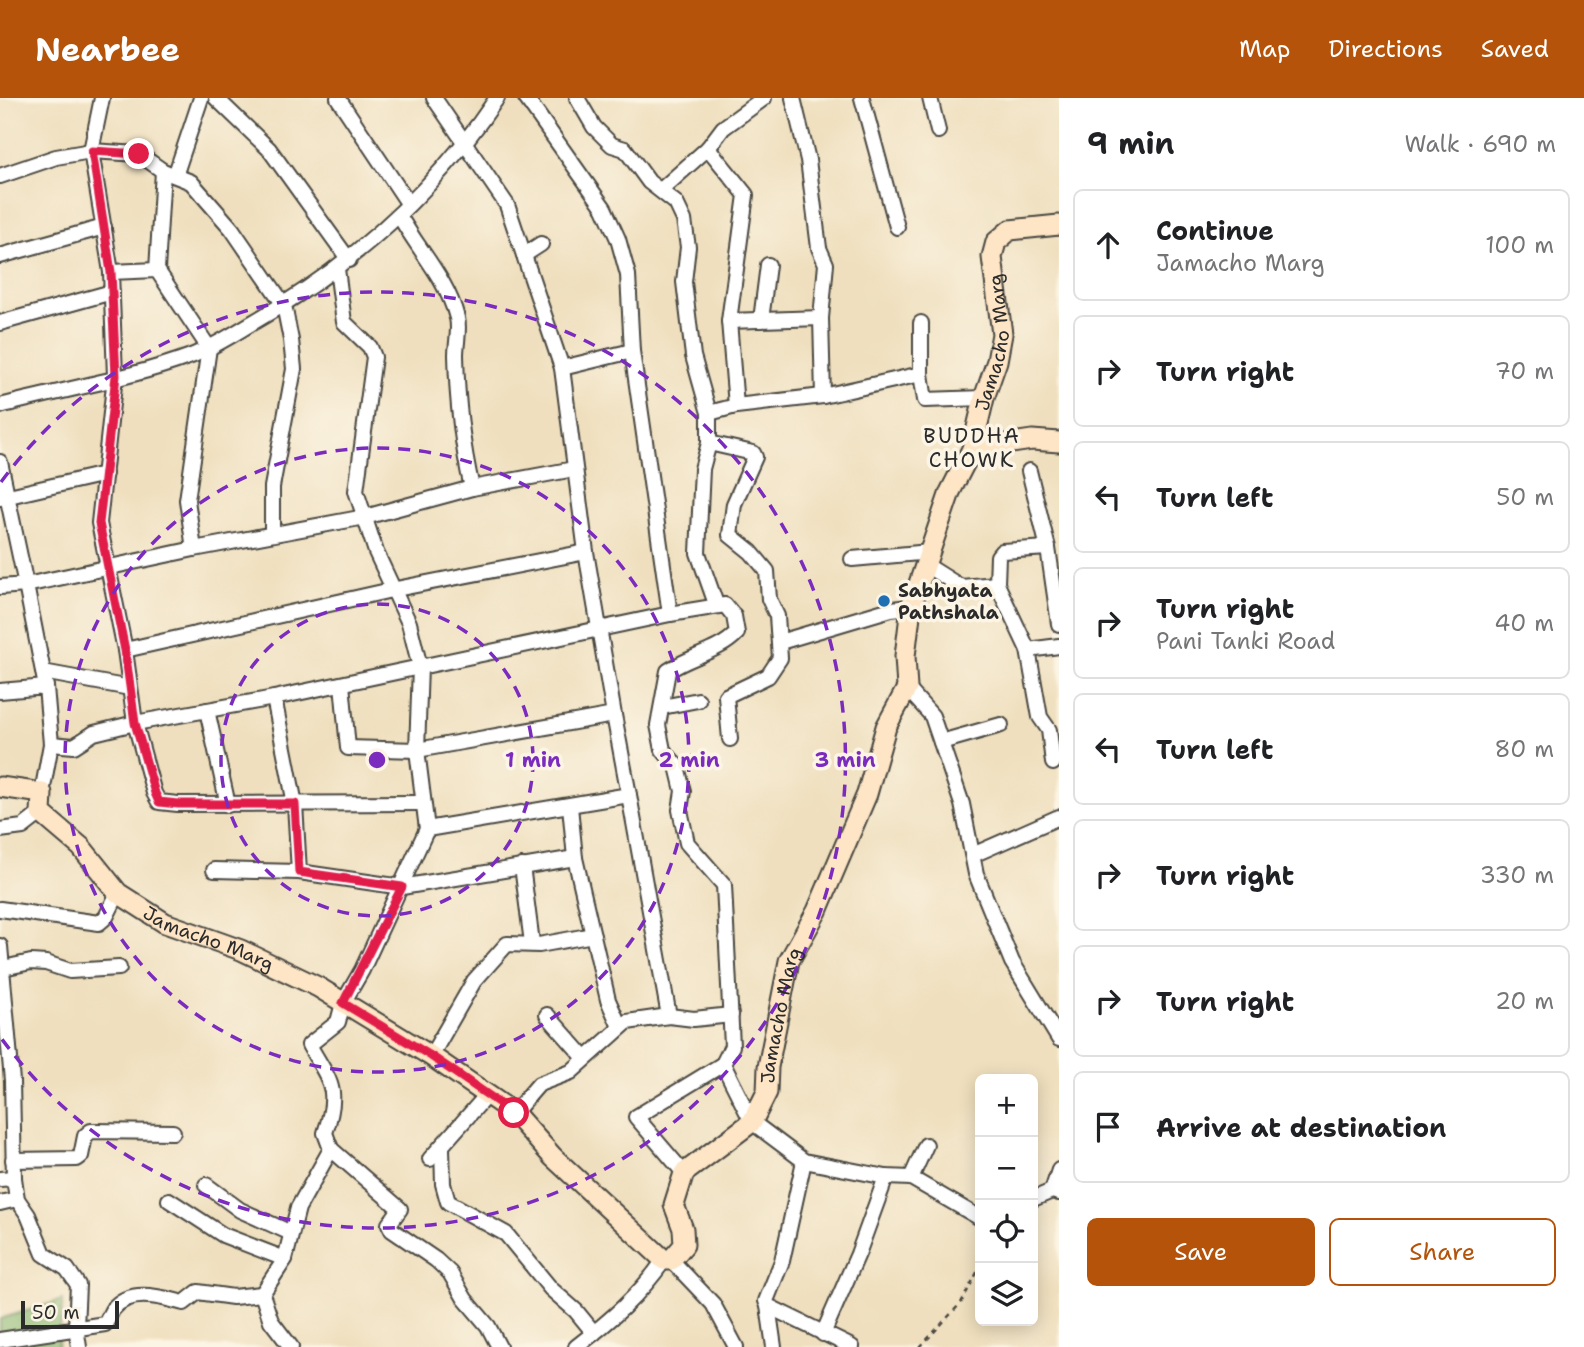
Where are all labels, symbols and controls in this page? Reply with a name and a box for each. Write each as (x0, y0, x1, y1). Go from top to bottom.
text: Nearbee (35, 27, 180, 72)
text: Map (1239, 33, 1290, 65)
text: Directions (1328, 33, 1443, 65)
text: Saved (1481, 33, 1549, 65)
text: 9 min (1087, 123, 1174, 164)
text: Walk · 690 m (1404, 129, 1556, 159)
route end (123, 138, 154, 169)
text: Continue (1156, 213, 1274, 248)
icon: ahead (1089, 226, 1127, 264)
text: 100 m (1485, 230, 1554, 260)
text: Jamacho Marg (1156, 248, 1325, 278)
street label: Jamacho Marg (969, 273, 1016, 413)
icon: right (1089, 352, 1127, 390)
text: Turn right (1156, 354, 1294, 389)
text: 70 m (1495, 356, 1554, 386)
district label: BUDDHA CHOWK (923, 422, 1021, 474)
icon: left (1089, 478, 1127, 516)
text: Turn left (1156, 480, 1273, 515)
text: 50 m (1496, 482, 1554, 512)
place label: Sabhyata Pathshala (898, 578, 999, 625)
text: Turn right (1156, 591, 1294, 626)
marker: Sabhyata Pathshala (876, 593, 892, 609)
icon: right (1089, 604, 1127, 642)
text: 40 m (1494, 608, 1554, 638)
text: Pani Tanki Road (1156, 626, 1335, 656)
icon: left (1089, 730, 1127, 768)
text: Turn left (1156, 732, 1273, 767)
text: 80 m (1495, 734, 1554, 764)
text: 1 min (505, 746, 561, 774)
text: 2 min (658, 746, 720, 774)
text: 3 min (814, 746, 876, 774)
centre of rings (365, 748, 389, 772)
icon: right (1089, 856, 1127, 894)
text: Turn right (1156, 858, 1294, 893)
text: 330 m (1480, 860, 1554, 890)
street label: Jamacho Marg (138, 900, 278, 977)
street label: Jamacho Marg (755, 942, 808, 1084)
icon: right (1089, 982, 1127, 1020)
text: Turn right (1156, 984, 1294, 1019)
text: 20 m (1495, 986, 1554, 1016)
map controls (975, 1074, 1038, 1326)
button: + (975, 1074, 1038, 1137)
route start (498, 1097, 529, 1128)
icon: arrive (1089, 1108, 1127, 1146)
text: Arrive at destination (1156, 1110, 1446, 1145)
button: − (975, 1137, 1038, 1200)
button: locate (975, 1200, 1038, 1263)
button: Save (1087, 1218, 1315, 1286)
button: Share (1329, 1218, 1556, 1286)
button: layers (975, 1263, 1038, 1326)
scale bar (21, 1298, 119, 1330)
text: 50 m (32, 1300, 80, 1325)

